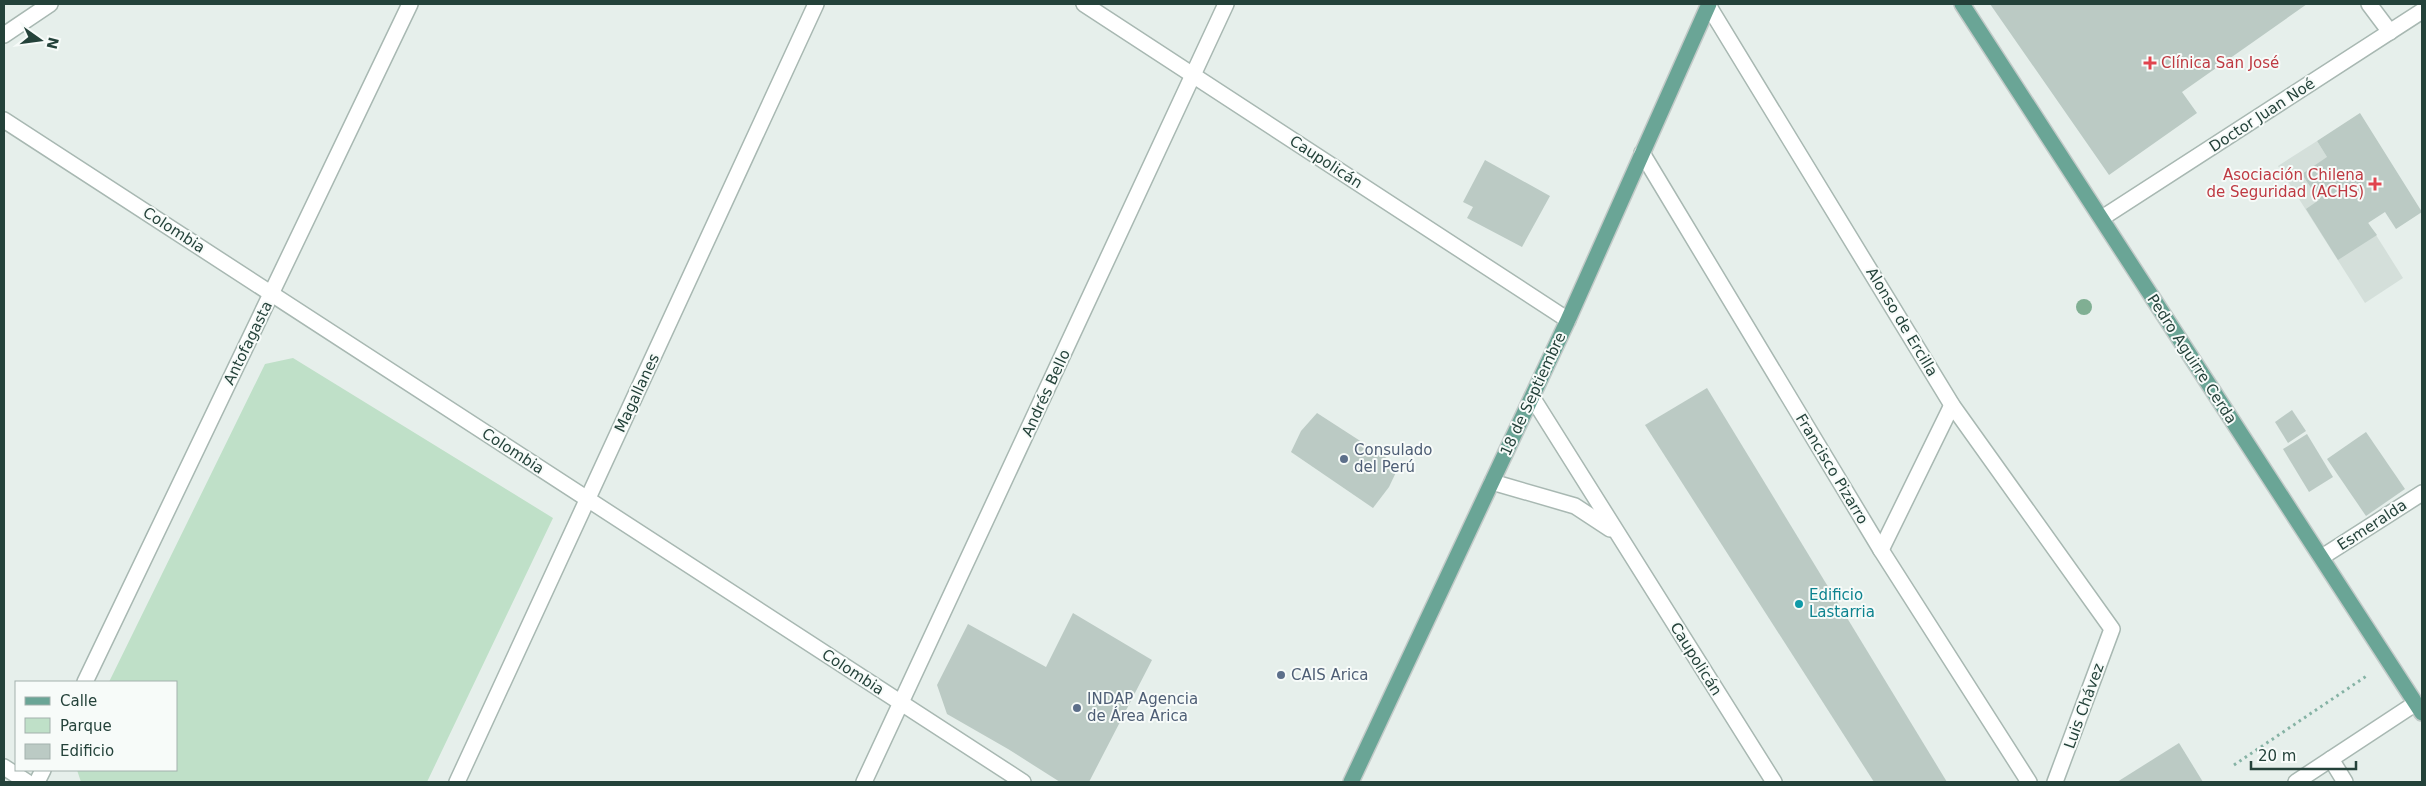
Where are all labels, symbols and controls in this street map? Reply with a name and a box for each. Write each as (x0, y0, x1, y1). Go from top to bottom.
north arrow (15, 15, 65, 65)
text: N (43, 36, 62, 51)
place label: Clínica San José (2161, 54, 2279, 72)
marker: Clínica San José (2143, 56, 2157, 70)
street label: Doctor Juan Noé (2206, 74, 2318, 156)
street label: Caupolicán (1286, 132, 1366, 192)
place label: Asociación Chilena de Seguridad (ACHS) (2206, 166, 2364, 201)
marker: Asociación Chilena de Seguridad (ACHS) (2368, 177, 2382, 191)
street label: Colombia (140, 203, 208, 257)
street label: Alonso de Ercilla (1862, 264, 1942, 380)
street label: Pedro Aguirre Cerda (2143, 291, 2241, 427)
street label: Antofagasta (220, 298, 276, 388)
street label: 18 de Septiembre (1497, 329, 1569, 459)
street label: Andrés Bello (1018, 347, 1074, 439)
street label: Magallanes (611, 351, 663, 435)
street label: Francisco Pizarro (1792, 410, 1872, 528)
street label: Colombia (479, 424, 547, 478)
place label: Consulado del Perú (1354, 441, 1433, 476)
marker: Consulado del Perú (1338, 453, 1350, 465)
street label: Esmeralda (2334, 496, 2410, 554)
place label: Edificio Lastarria (1809, 586, 1875, 621)
marker: Edificio Lastarria (1793, 598, 1805, 610)
street label: Caupolicán (1666, 619, 1726, 699)
street label: Colombia (819, 645, 887, 699)
street label: Luis Chávez (2060, 661, 2108, 751)
place label: CAIS Arica (1291, 666, 1368, 684)
marker: CAIS Arica (1275, 669, 1287, 681)
legend (15, 681, 178, 771)
place label: INDAP Agencia de Área Arica (1087, 690, 1198, 725)
text: Calle (60, 692, 97, 710)
marker: INDAP Agencia de Área Arica (1071, 702, 1083, 714)
text: Parque (60, 717, 112, 735)
scale bar (2251, 738, 2356, 770)
text: Edificio (60, 742, 114, 760)
text: 20 m (2258, 747, 2296, 765)

